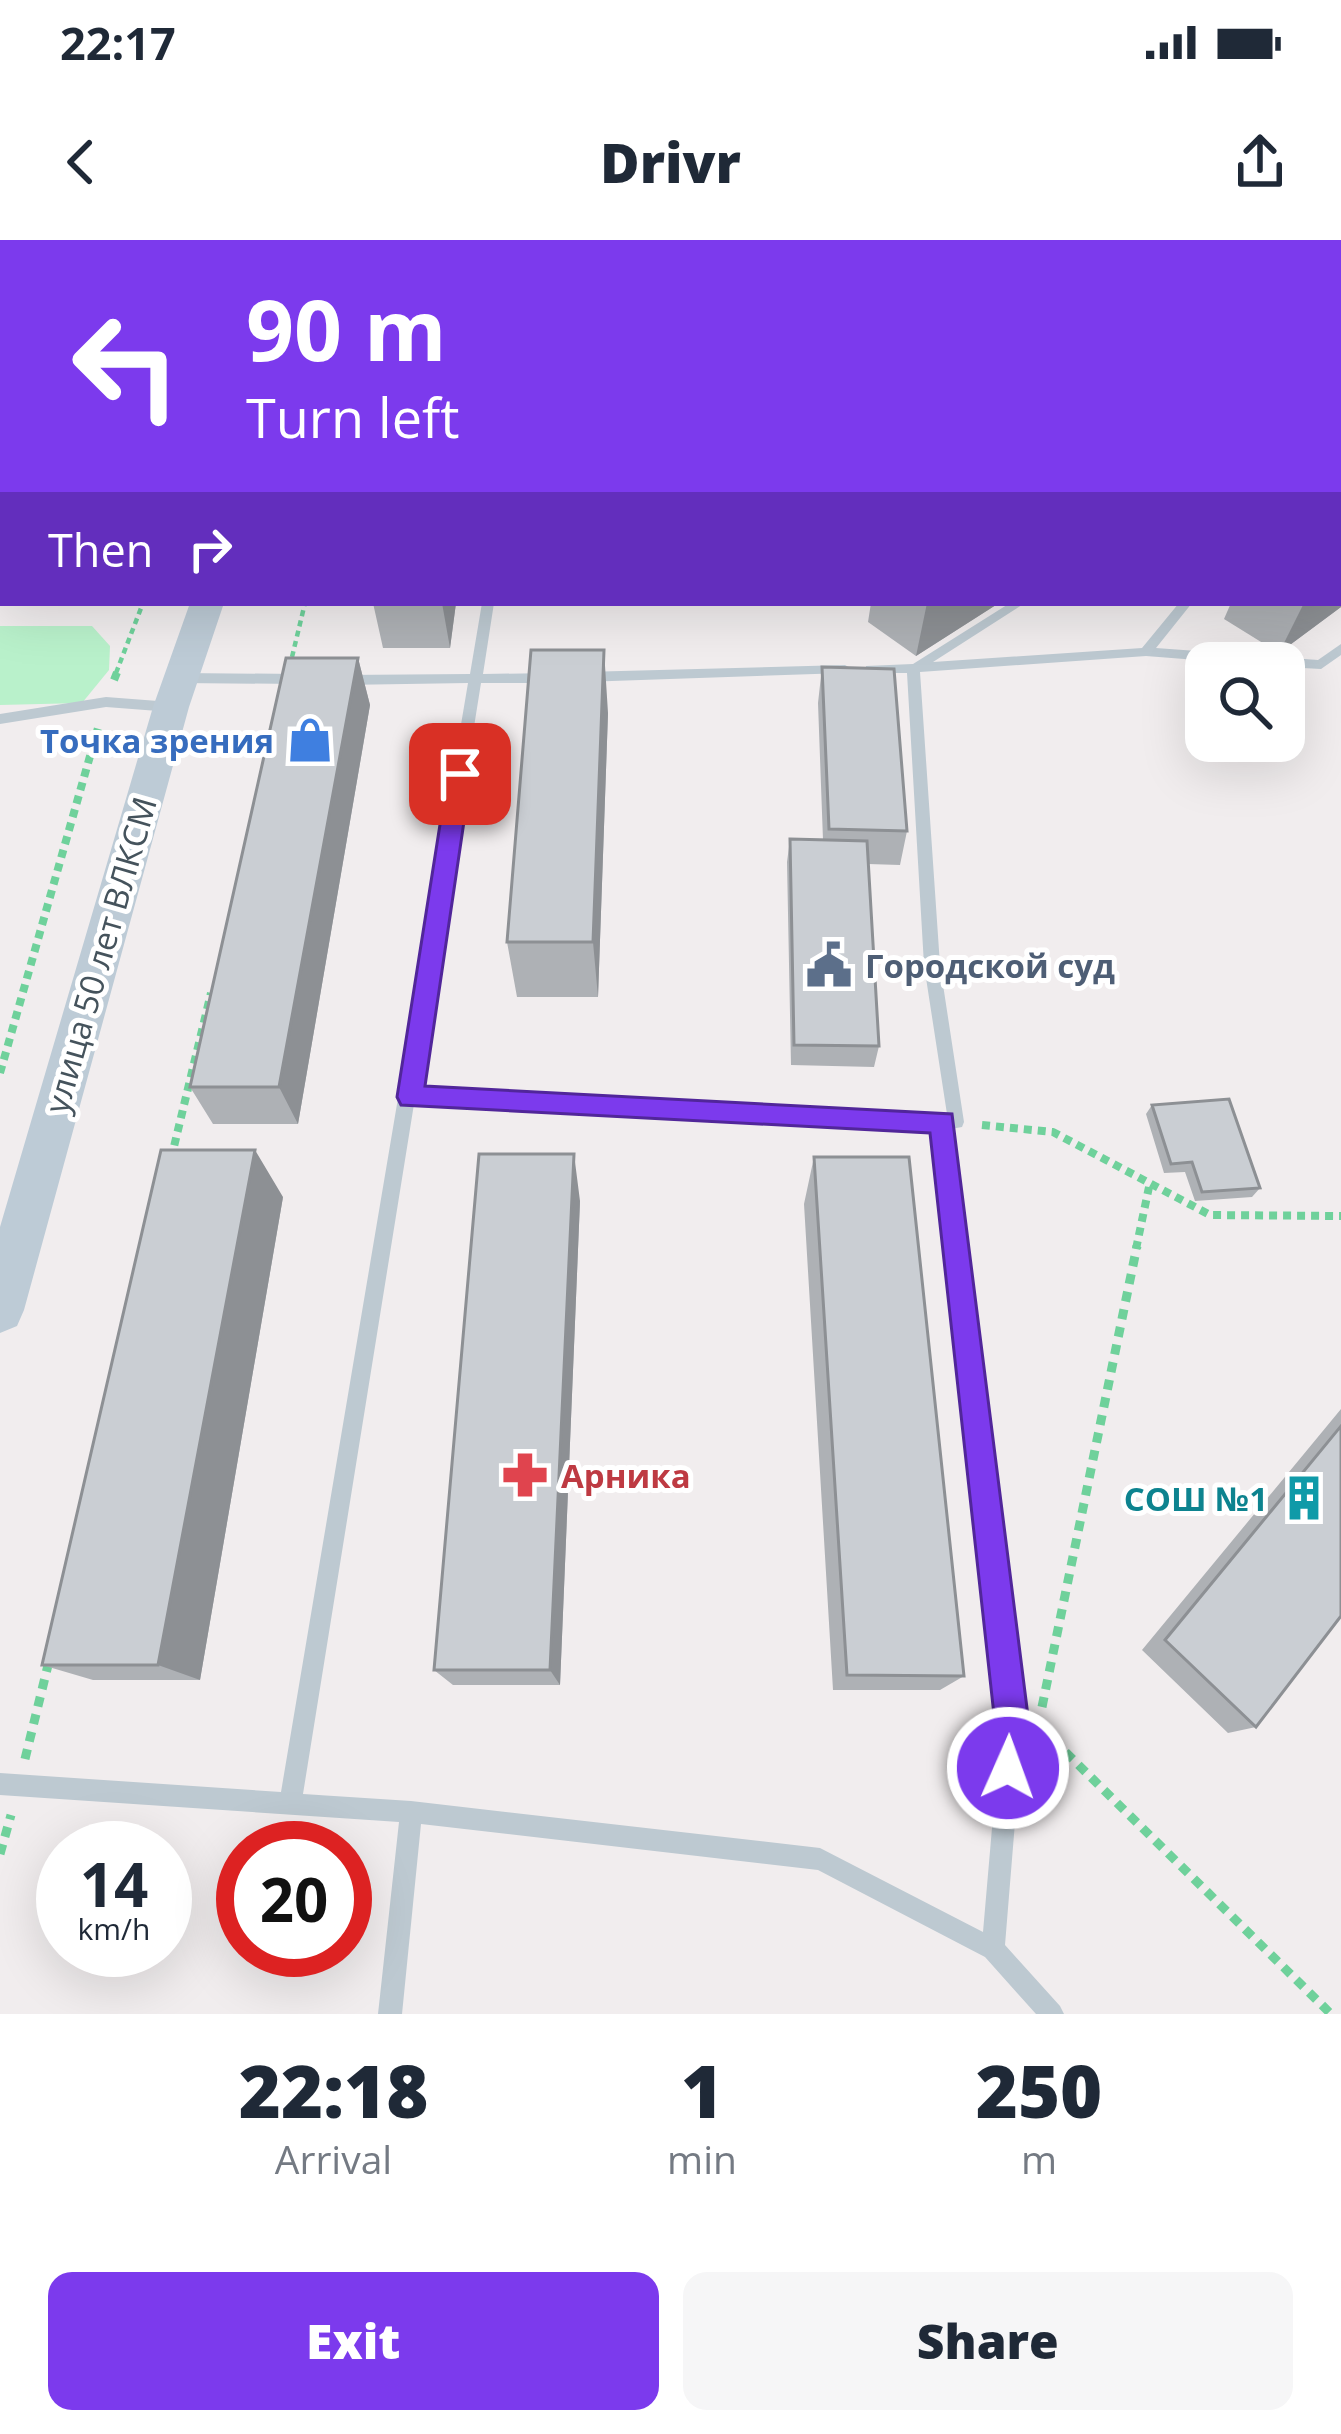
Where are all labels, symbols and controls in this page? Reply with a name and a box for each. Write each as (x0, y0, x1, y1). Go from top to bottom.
text: 22:17 (60, 12, 176, 73)
text: Drivr (600, 125, 741, 199)
icon: back (48, 129, 114, 195)
icon: share (1227, 129, 1293, 195)
text: 90 m (246, 271, 446, 386)
icon: left (48, 288, 204, 444)
text: Turn left (246, 380, 459, 454)
icon: right (177, 516, 243, 582)
text: Then (48, 519, 153, 580)
map controls (1185, 642, 1305, 762)
button: search (1185, 642, 1305, 762)
shop icon: Точка зрения (285, 715, 335, 765)
place label: Точка зрения (40, 718, 274, 763)
pin (409, 723, 511, 825)
icon: arrive (427, 741, 493, 807)
street label: улица 50 лет ВЛКСМ (33, 792, 167, 1118)
public building icon: Городской суд (804, 940, 854, 990)
place label: Городской суд (865, 943, 1115, 988)
pharmacy icon: Арника (500, 1450, 550, 1500)
place label: Арника (561, 1453, 691, 1498)
building icon: СОШ №1 (1279, 1473, 1329, 1523)
place label: СОШ №1 (1124, 1476, 1268, 1521)
position arrow (945, 1705, 1071, 1831)
speed limit sign: 20 (216, 1821, 372, 1977)
text: 14 (80, 1843, 148, 1925)
text: km/h (78, 1908, 150, 1949)
text: 22:18 (239, 2041, 428, 2139)
text: 1 (681, 2041, 723, 2139)
text: 250 (976, 2041, 1102, 2139)
text: Arrival (275, 2132, 392, 2185)
text: min (667, 2132, 737, 2185)
text: m (1021, 2132, 1057, 2185)
button: Exit (48, 2272, 659, 2410)
button: Share (683, 2272, 1293, 2410)

